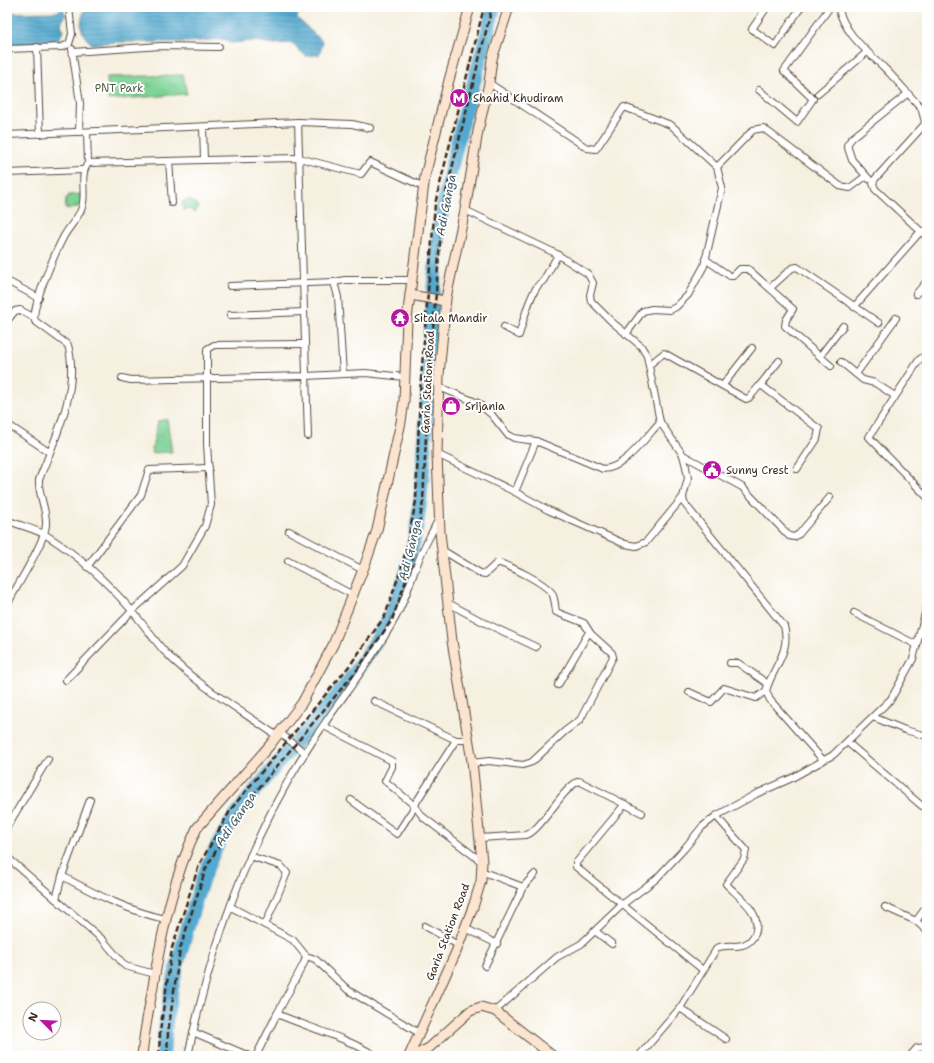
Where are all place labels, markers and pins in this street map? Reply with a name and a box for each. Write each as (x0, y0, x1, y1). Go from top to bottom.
metro station icon: Shahid Khudiram (448, 87, 470, 109)
place label: Shahid Khudiram (473, 91, 564, 106)
temple icon: Sitala Mandir (389, 307, 411, 329)
place label: Sitala Mandir (414, 311, 487, 326)
shop icon: Srijania (440, 395, 462, 417)
place label: Srijania (465, 399, 505, 414)
public building icon: Sunny Crest (701, 459, 723, 481)
place label: Sunny Crest (726, 463, 789, 478)

